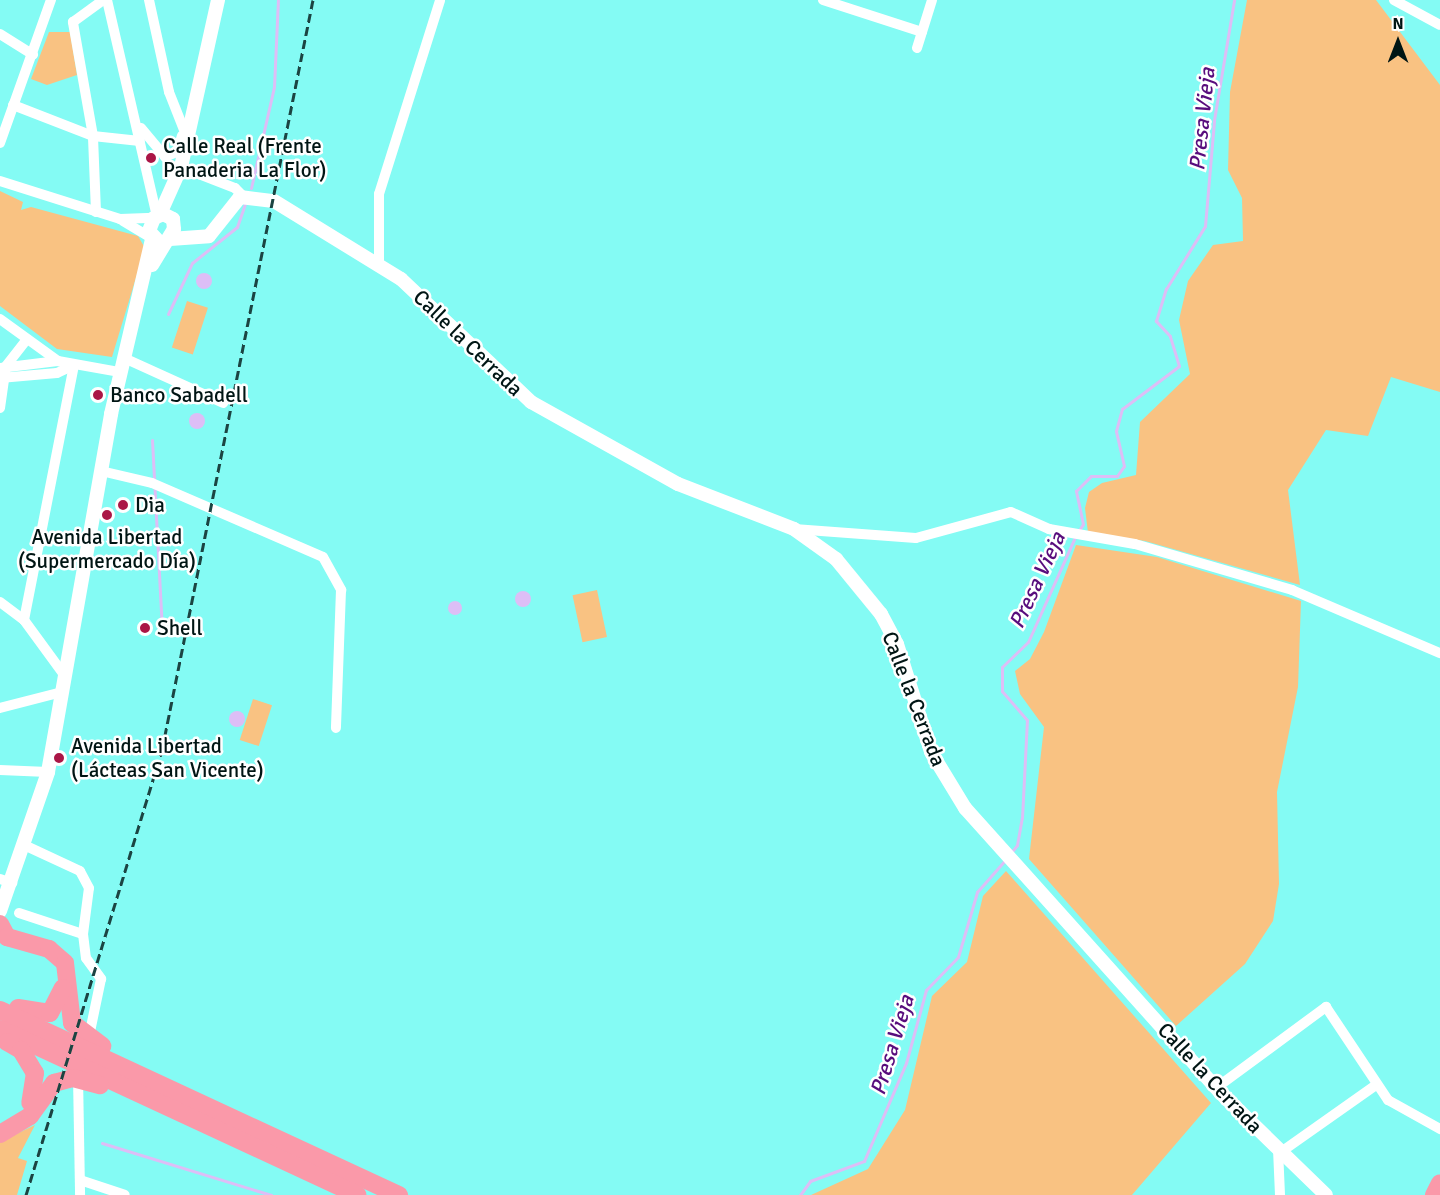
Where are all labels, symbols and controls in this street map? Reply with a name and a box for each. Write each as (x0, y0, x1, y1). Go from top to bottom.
north arrow (1368, 12, 1428, 72)
text: N (1392, 14, 1404, 34)
water label: Presa Vieja (1183, 66, 1221, 172)
place label: Calle Real (Frente Panaderia La Flor) (163, 133, 326, 183)
marker: Calle Real (Frente Panaderia La Flor) (144, 151, 158, 165)
street label: Calle la Cerrada (408, 284, 528, 402)
place label: Banco Sabadell (110, 382, 248, 408)
marker: Banco Sabadell (91, 388, 105, 402)
place label: Dia (135, 492, 165, 518)
marker: Dia (116, 498, 130, 512)
marker: Avenida Libertad (Supermercado Día) (100, 508, 114, 522)
place label: Avenida Libertad (Supermercado Día) (18, 524, 196, 574)
water label: Presa Vieja (1003, 528, 1071, 632)
place label: Shell (157, 615, 203, 641)
marker: Shell (138, 621, 152, 635)
street label: Calle la Cerrada (877, 628, 951, 770)
place label: Avenida Libertad (Lácteas San Vicente) (71, 733, 264, 783)
marker: Avenida Libertad (Lácteas San Vicente) (52, 751, 66, 765)
water label: Presa Vieja (864, 992, 920, 1098)
street label: Calle la Cerrada (1152, 1017, 1268, 1139)

